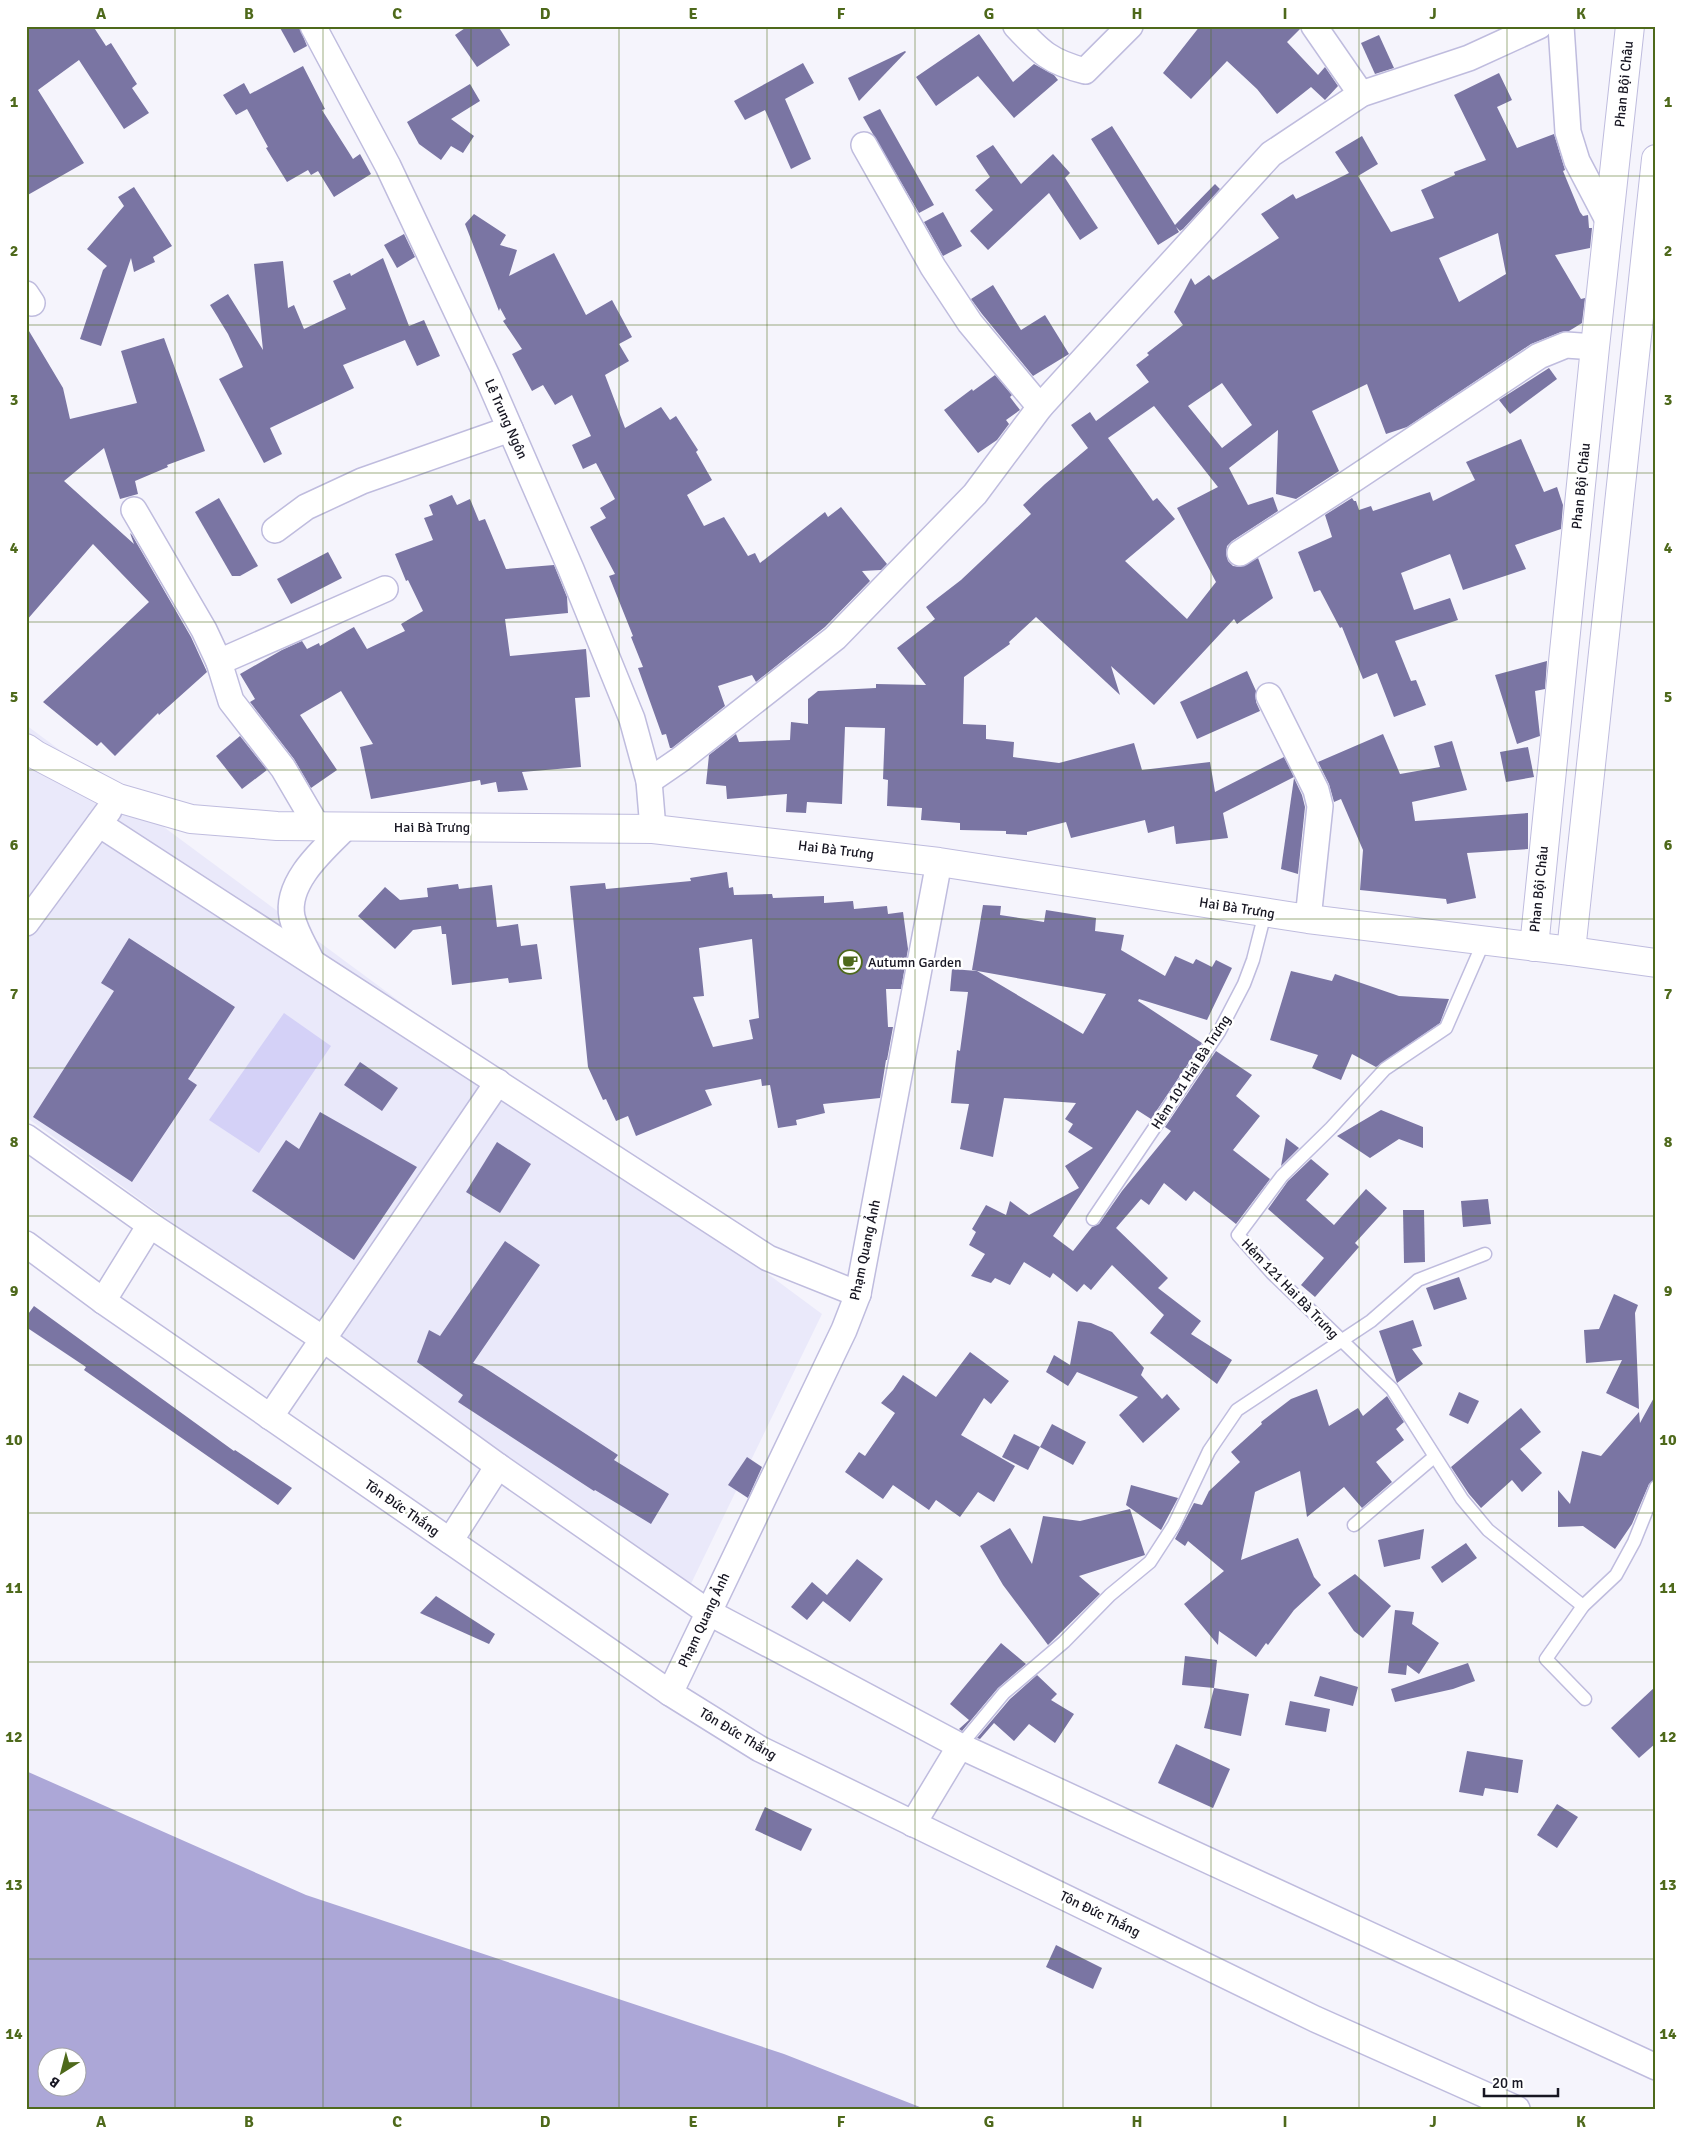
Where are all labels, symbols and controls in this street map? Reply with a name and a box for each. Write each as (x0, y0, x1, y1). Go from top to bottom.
text: A (96, 4, 107, 24)
text: B (244, 4, 254, 24)
text: C (392, 4, 402, 24)
text: D (540, 4, 551, 24)
text: E (688, 4, 698, 24)
text: F (837, 4, 846, 24)
text: G (984, 4, 994, 24)
text: H (1132, 4, 1142, 24)
text: I (1282, 4, 1288, 24)
text: J (1429, 4, 1437, 24)
text: K (1576, 4, 1586, 24)
street label: Phan Bội Châu (1611, 40, 1637, 128)
text: 1 (10, 92, 19, 112)
text: 1 (1664, 92, 1673, 112)
text: 2 (10, 241, 18, 261)
text: 2 (1664, 241, 1672, 261)
street label: Lê Trung Ngôn (481, 376, 531, 462)
text: 3 (10, 390, 18, 410)
text: 3 (1664, 390, 1672, 410)
street label: Phan Bội Châu (1568, 442, 1594, 530)
text: 4 (10, 538, 19, 558)
text: 4 (1664, 538, 1673, 558)
text: 5 (10, 687, 18, 707)
text: 5 (1664, 687, 1672, 707)
street label: Hai Bà Trưng (394, 819, 470, 836)
text: 6 (10, 835, 19, 855)
text: 6 (1664, 835, 1673, 855)
street label: Hai Bà Trưng (797, 837, 875, 863)
street label: Phan Bội Châu (1526, 845, 1552, 933)
street label: Hai Bà Trưng (1198, 894, 1276, 922)
cafe icon: Autumn Garden (837, 949, 863, 975)
place label: Autumn Garden (868, 954, 962, 971)
text: 7 (10, 984, 19, 1004)
text: 7 (1664, 984, 1673, 1004)
street label: Hẻm 101 Hai Bà Trưng (1148, 1012, 1234, 1132)
text: 8 (10, 1132, 19, 1152)
text: 8 (1664, 1132, 1673, 1152)
street label: Phạm Quang Ảnh (846, 1198, 884, 1302)
street label: Hẻm 121 Hai Bà Trưng (1238, 1235, 1342, 1343)
text: 9 (10, 1281, 19, 1301)
text: 9 (1664, 1281, 1673, 1301)
text: 10 (5, 1430, 23, 1450)
text: 10 (1659, 1430, 1677, 1450)
street label: Tôn Đức Thắng (361, 1476, 443, 1540)
street label: Phạm Quang Ảnh (675, 1570, 733, 1670)
text: 11 (5, 1578, 23, 1598)
text: 11 (1659, 1578, 1677, 1598)
street label: Tôn Đức Thắng (696, 1704, 780, 1764)
text: 12 (5, 1727, 23, 1747)
text: 12 (1659, 1727, 1677, 1747)
text: 13 (5, 1875, 23, 1895)
text: 13 (1659, 1875, 1677, 1895)
street label: Tôn Đức Thắng (1057, 1887, 1143, 1941)
text: 14 (5, 2024, 23, 2044)
text: 14 (1659, 2024, 1677, 2044)
north arrow (38, 2048, 88, 2098)
scale bar (1484, 2065, 1558, 2097)
text: B (46, 2072, 63, 2092)
text: 20 m (1492, 2074, 1523, 2092)
text: A (96, 2112, 107, 2132)
text: B (244, 2112, 254, 2132)
text: C (392, 2112, 402, 2132)
text: D (540, 2112, 551, 2132)
text: E (688, 2112, 698, 2132)
text: F (837, 2112, 846, 2132)
text: G (984, 2112, 994, 2132)
text: H (1132, 2112, 1142, 2132)
text: I (1282, 2112, 1288, 2132)
text: J (1429, 2112, 1437, 2132)
text: K (1576, 2112, 1586, 2132)

